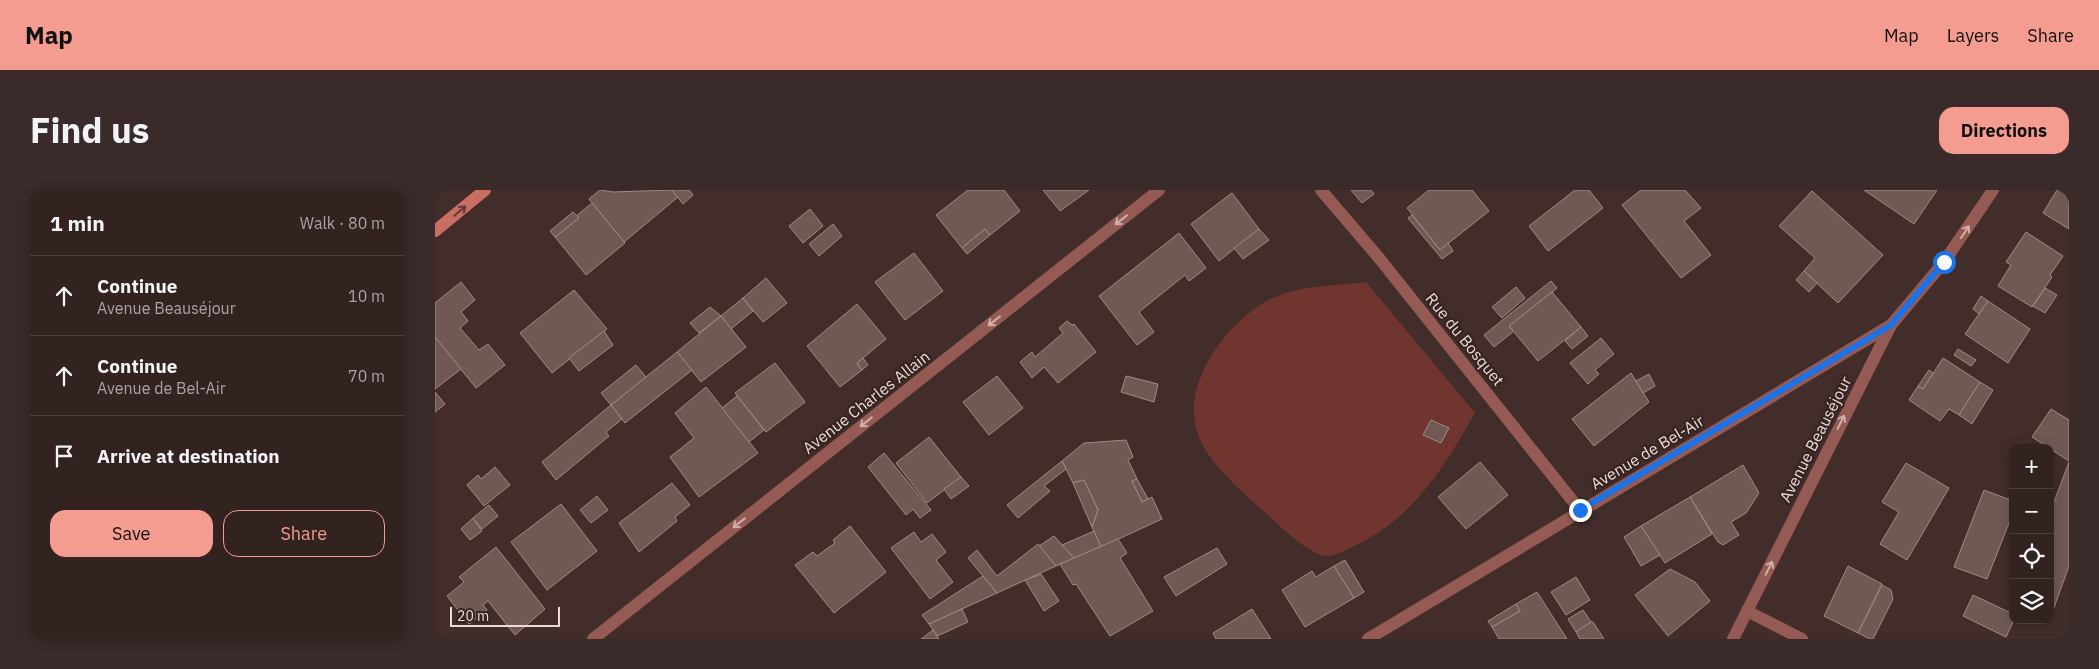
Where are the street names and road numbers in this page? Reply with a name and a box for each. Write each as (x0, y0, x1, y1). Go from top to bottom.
street label: Rue du Bosquet (1421, 288, 1509, 390)
street label: Avenue Charles Allain (798, 346, 934, 458)
street label: Avenue Beauséjour (1775, 373, 1855, 505)
street label: Avenue de Bel-Air (1587, 410, 1707, 494)

